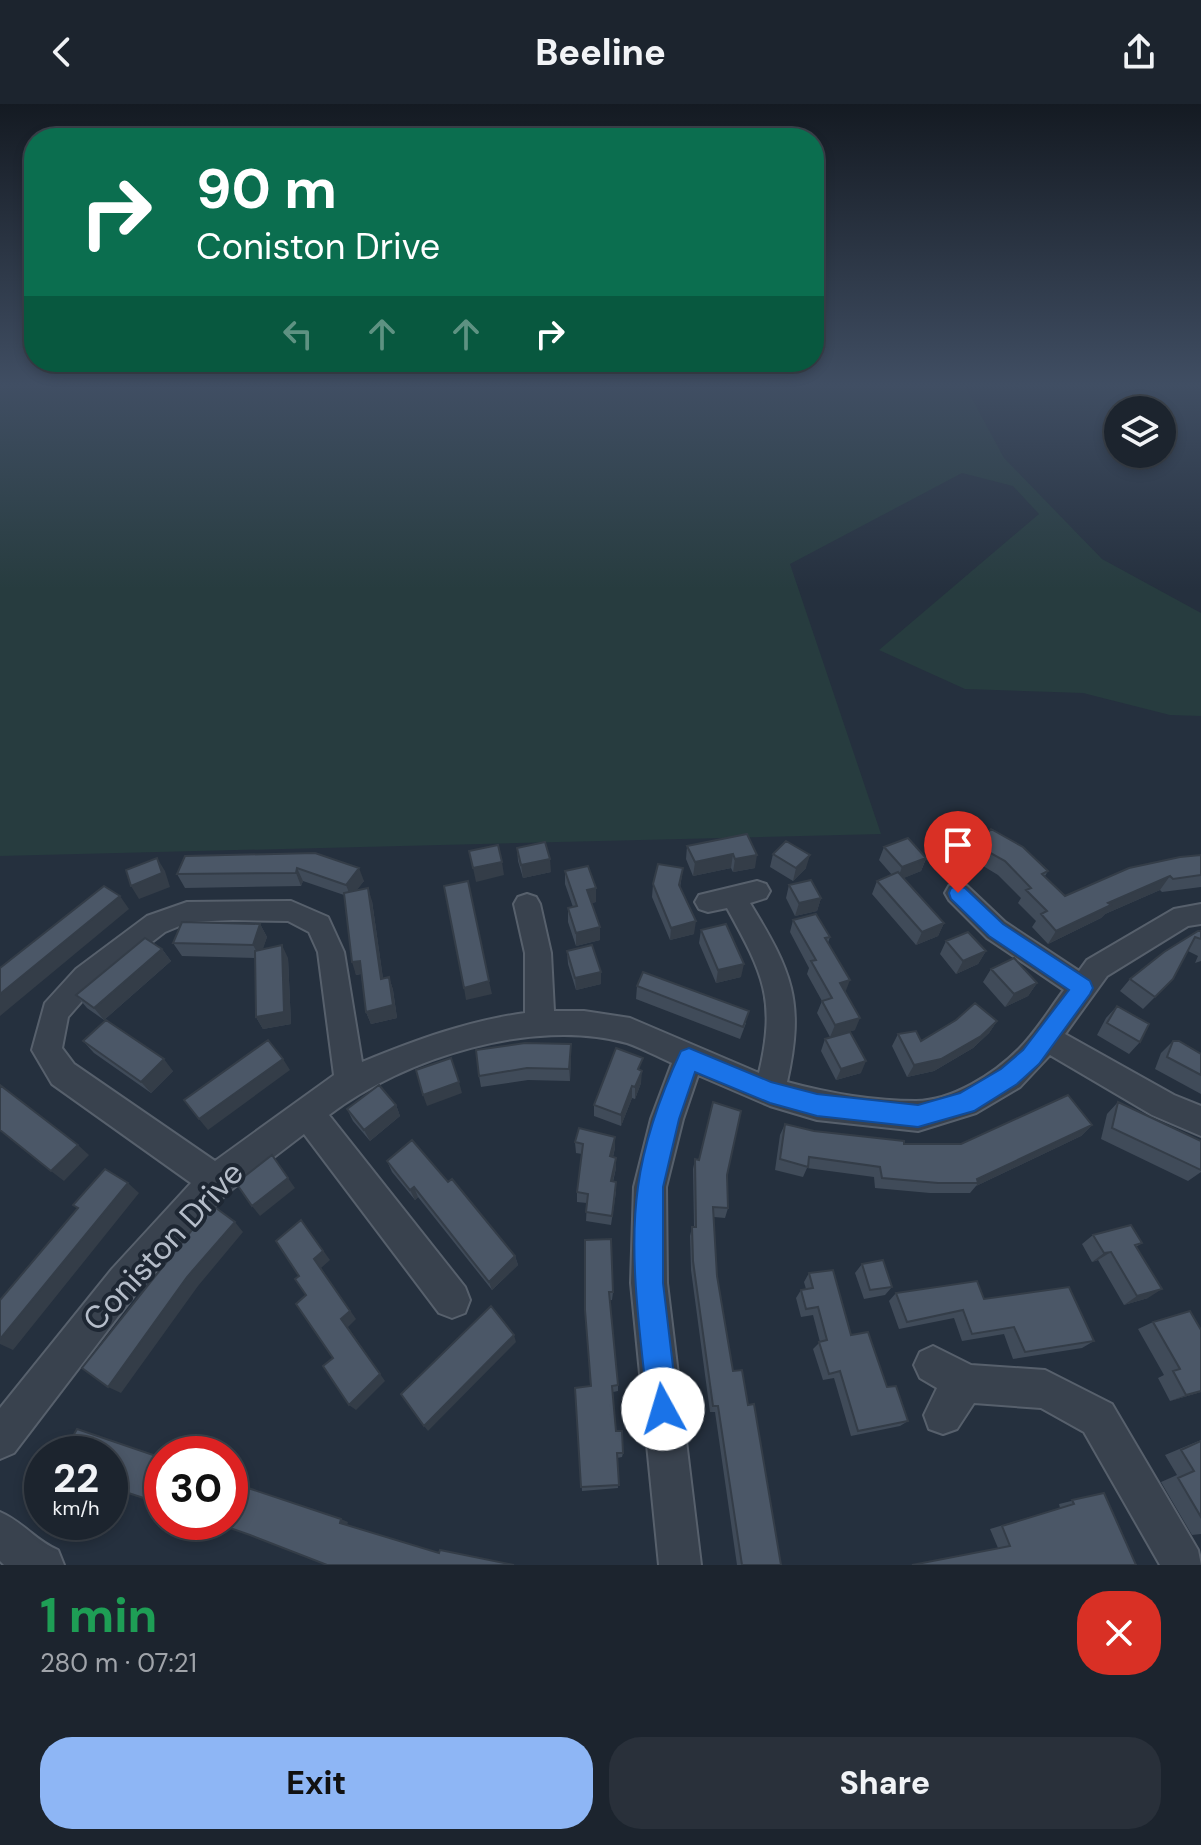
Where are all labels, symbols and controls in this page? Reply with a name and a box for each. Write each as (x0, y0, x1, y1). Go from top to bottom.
text: Beeline (535, 29, 666, 76)
icon: back (40, 30, 84, 74)
icon: share (1117, 30, 1161, 74)
text: 90 m (196, 152, 337, 225)
icon: right (64, 160, 168, 264)
text: Coniston Drive (196, 223, 440, 270)
icon: left (276, 312, 320, 356)
icon: ahead (360, 312, 404, 356)
icon: ahead (444, 312, 488, 356)
icon: right (528, 312, 572, 356)
map controls (1104, 396, 1176, 468)
button: layers (1104, 396, 1176, 468)
pin (924, 811, 992, 893)
icon: arrive (936, 823, 980, 867)
street label: Coniston Drive (74, 1152, 252, 1340)
position arrow (621, 1367, 705, 1451)
speed limit sign: 30 (144, 1436, 248, 1540)
text: 22 (53, 1452, 99, 1504)
text: km/h (52, 1495, 100, 1521)
text: 1 min (40, 1584, 157, 1647)
button: close (1077, 1591, 1161, 1675)
text: 280 m · 07:21 (40, 1646, 197, 1680)
button: Exit (40, 1737, 593, 1829)
button: Share (609, 1737, 1161, 1829)

